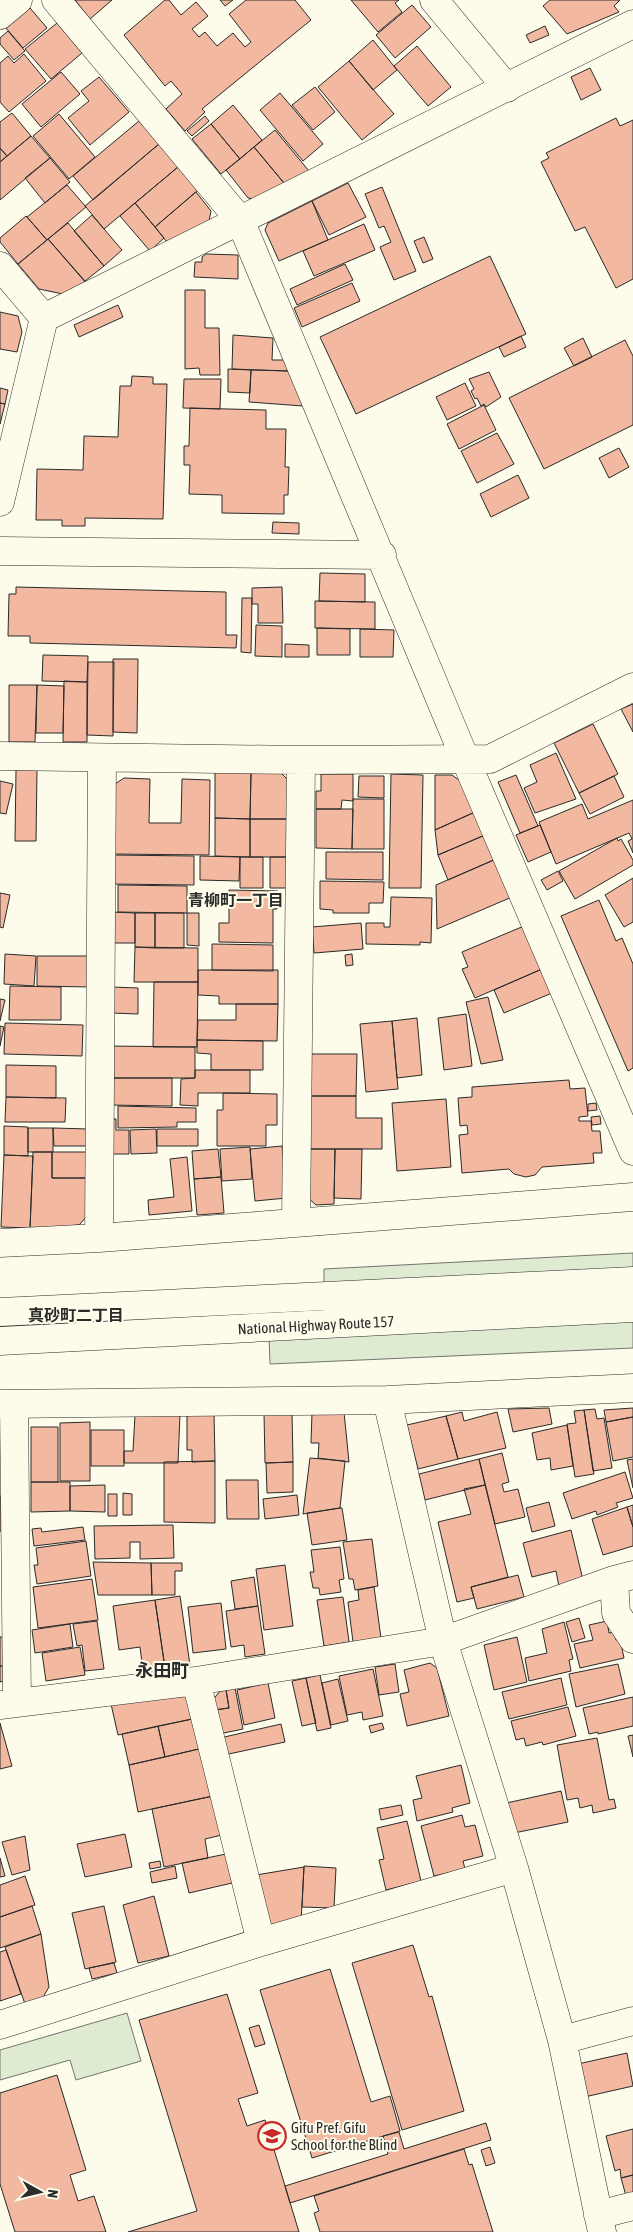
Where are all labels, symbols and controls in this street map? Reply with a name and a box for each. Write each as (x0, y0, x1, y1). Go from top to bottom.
district label: 青柳町一丁目 (188, 891, 284, 909)
district label: 真砂町二丁目 (28, 1306, 124, 1324)
street label: National Highway Route 157 (237, 1312, 395, 1338)
district label: 永田町 (135, 1660, 189, 1681)
place label: Gifu Pref. Gifu School for the Blind (291, 2119, 397, 2153)
school or university icon: Gifu Pref. Gifu School for the Blind (257, 2121, 287, 2151)
north arrow (15, 2167, 65, 2217)
text: N (44, 2189, 61, 2199)

